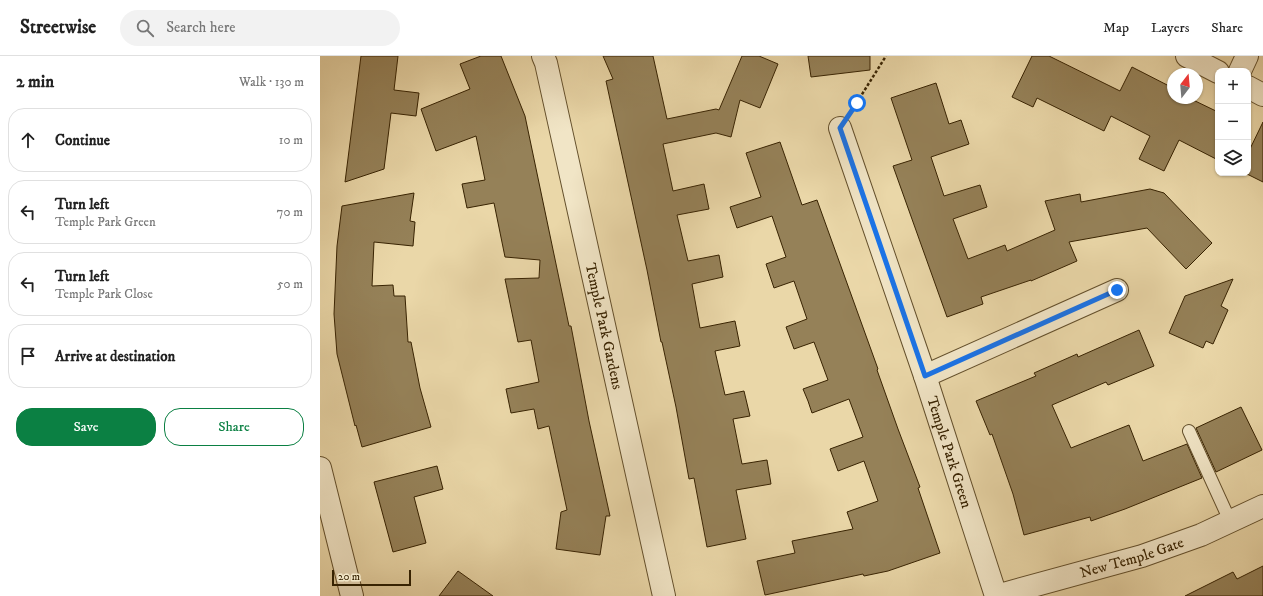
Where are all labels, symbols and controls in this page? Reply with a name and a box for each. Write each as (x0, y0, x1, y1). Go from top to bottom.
search box (120, 10, 400, 46)
text: Streetwise (20, 16, 96, 39)
icon: search (134, 17, 156, 39)
text: Search here (166, 18, 236, 37)
text: Map (1103, 19, 1129, 37)
text: Layers (1151, 19, 1189, 37)
text: Share (1211, 19, 1243, 37)
north arrow (1167, 68, 1203, 104)
map controls (1215, 68, 1251, 176)
button: + (1215, 68, 1251, 104)
text: 2 min (16, 71, 54, 93)
text: Walk · 130 m (239, 74, 304, 90)
route start (848, 94, 866, 112)
button: − (1215, 104, 1251, 140)
icon: ahead (17, 129, 39, 151)
text: Continue (55, 131, 110, 150)
text: 10 m (279, 132, 303, 148)
button: layers (1215, 140, 1251, 176)
text: Turn left (55, 195, 109, 214)
icon: left (17, 201, 39, 223)
text: 70 m (277, 204, 303, 220)
text: Temple Park Green (55, 214, 156, 230)
street label: Temple Park Gardens (581, 261, 627, 391)
text: Turn left (55, 267, 109, 286)
icon: left (17, 273, 39, 295)
text: 50 m (277, 276, 303, 292)
route end (1108, 281, 1126, 299)
text: Temple Park Close (55, 286, 153, 302)
icon: arrive (17, 345, 39, 367)
text: Arrive at destination (55, 347, 175, 366)
street label: Temple Park Green (922, 394, 976, 511)
button: Save (16, 408, 156, 446)
button: Share (164, 408, 304, 446)
street label: New Temple Gate (1078, 533, 1186, 583)
scale bar (332, 568, 411, 587)
text: 20 m (338, 570, 360, 584)

